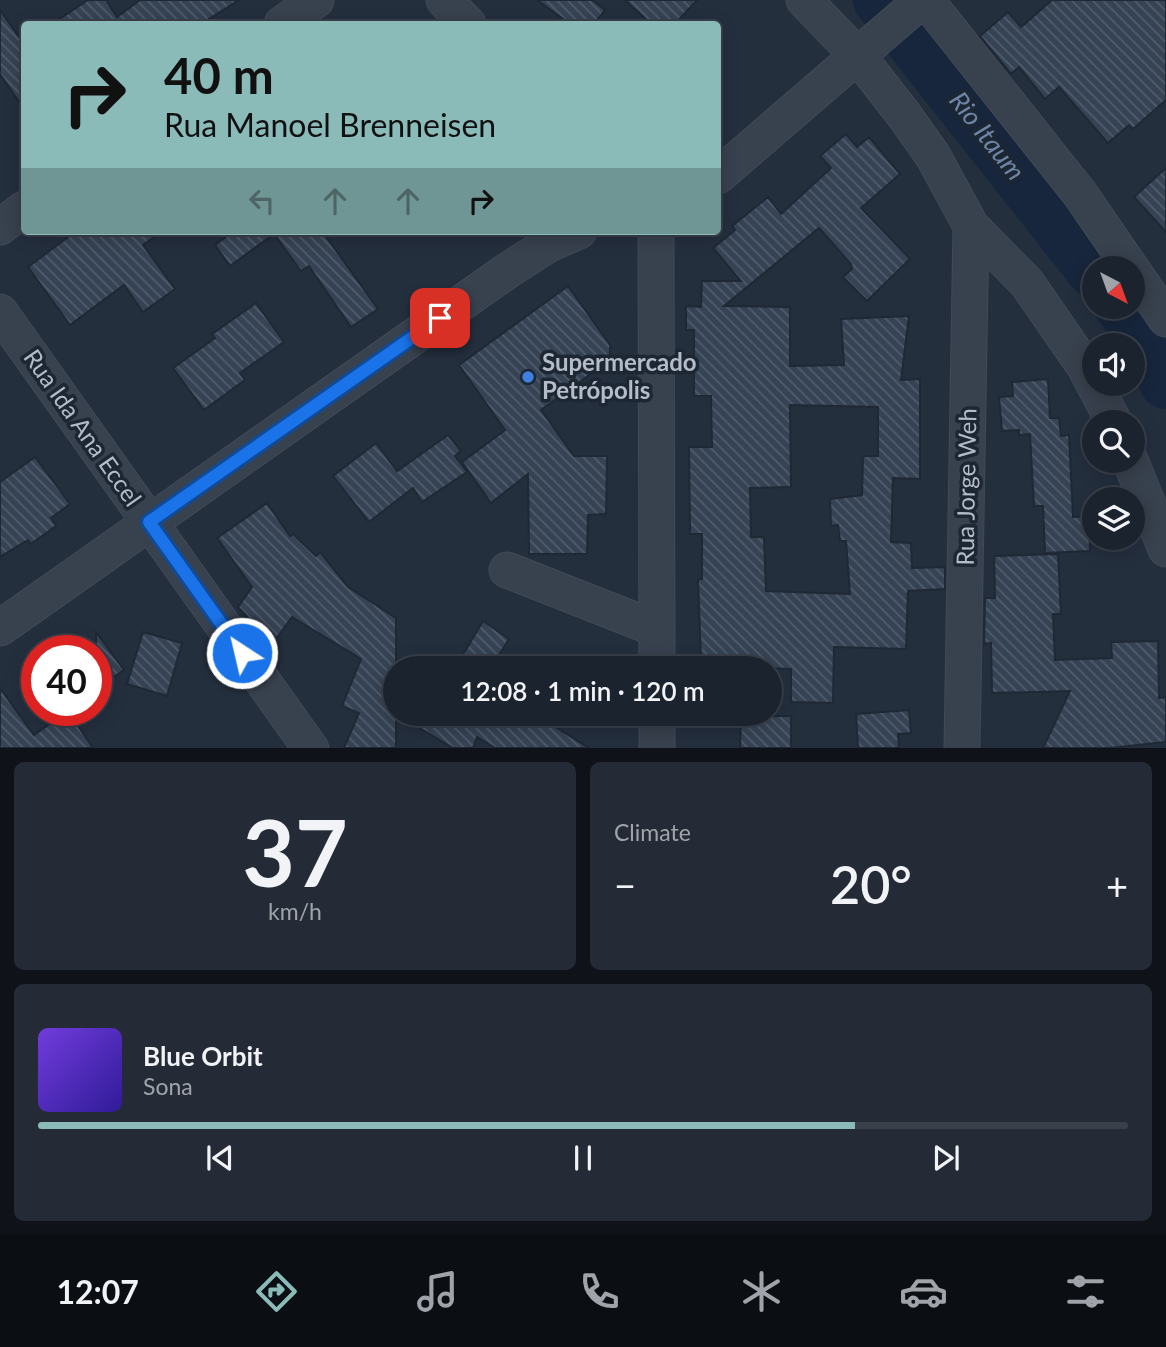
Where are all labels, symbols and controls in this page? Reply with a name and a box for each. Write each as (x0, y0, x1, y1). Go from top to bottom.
text: 40 m (164, 46, 274, 104)
icon: right (49, 49, 140, 140)
water label: Rio Itaum (943, 85, 1032, 186)
text: Rua Manoel Brenneisen (164, 105, 496, 144)
icon: left (243, 182, 281, 220)
icon: ahead (316, 182, 354, 220)
icon: ahead (389, 182, 427, 220)
icon: right (462, 182, 500, 220)
north arrow (1082, 256, 1144, 318)
map controls (1082, 256, 1145, 550)
pin (410, 288, 470, 348)
icon: arrive (421, 299, 459, 337)
button: sound (1082, 333, 1145, 396)
street label: Rua Ida Ana Eccel (18, 343, 148, 511)
place label: Supermercado Petrópolis (542, 347, 697, 404)
marker: Supermercado Petrópolis (520, 369, 536, 385)
street label: Rua Jorge Weh (950, 408, 981, 566)
button: search (1082, 410, 1145, 473)
button: layers (1082, 487, 1145, 550)
position arrow (205, 616, 279, 690)
speed limit sign: 40 (21, 635, 112, 726)
text: 12:08 · 1 min · 120 m (460, 675, 705, 707)
text: 37 (242, 797, 348, 906)
text: Climate (614, 818, 691, 846)
text: 20° (830, 853, 912, 915)
text: − (614, 862, 636, 908)
text: + (1106, 862, 1128, 908)
text: km/h (268, 897, 322, 925)
text: Blue Orbit (143, 1040, 263, 1072)
text: Sona (143, 1072, 193, 1100)
icon: previous (201, 1139, 239, 1177)
icon: pause (564, 1139, 602, 1177)
icon: next (927, 1139, 965, 1177)
icon: directions (252, 1267, 301, 1316)
icon: music (413, 1267, 462, 1316)
icon: phone (575, 1267, 624, 1316)
icon: climate (737, 1267, 786, 1316)
icon: car (899, 1267, 948, 1316)
icon: filters (1061, 1267, 1110, 1316)
text: 12:07 (56, 1272, 139, 1311)

